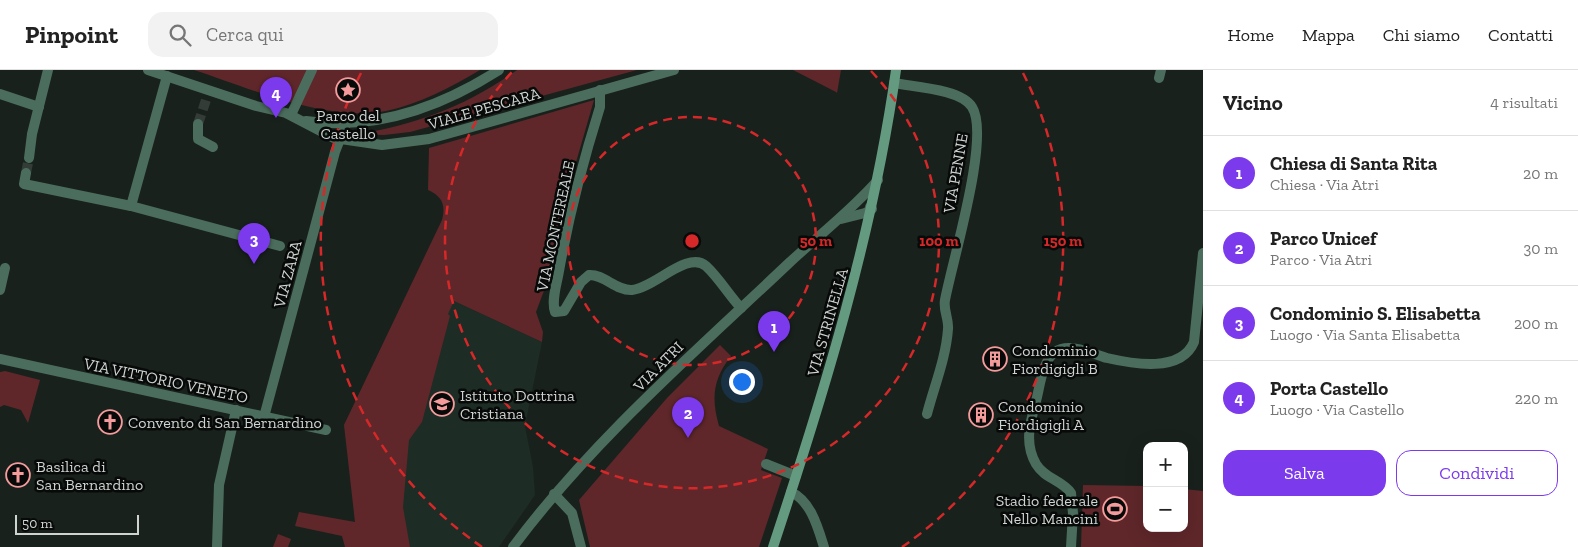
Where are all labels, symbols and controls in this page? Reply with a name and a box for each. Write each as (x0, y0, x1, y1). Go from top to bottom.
search box (148, 12, 498, 57)
text: Pinpoint (25, 20, 118, 49)
icon: search (166, 21, 194, 49)
text: Cerca qui (206, 23, 284, 46)
text: Home (1228, 24, 1274, 46)
text: Mappa (1302, 24, 1355, 46)
text: Chi siamo (1383, 24, 1460, 46)
text: Contatti (1488, 24, 1553, 46)
pin: 4 (260, 77, 292, 118)
place icon: Parco del Castello (335, 77, 361, 103)
street label: VIALE PESCARA (425, 83, 543, 134)
text: Vicino (1223, 90, 1283, 115)
text: 4 risultati (1490, 93, 1558, 112)
place label: Parco del Castello (316, 106, 380, 143)
street label: VIA PENNE (939, 132, 972, 215)
text: Chiesa di Santa Rita (1270, 152, 1437, 175)
street label: VIA MONTEREALE (532, 159, 579, 294)
text: 1 (1236, 164, 1242, 183)
text: 20 m (1523, 164, 1558, 183)
text: Chiesa · Via Atri (1270, 175, 1379, 194)
pin: 3 (238, 223, 270, 264)
text: Parco Unicef (1270, 227, 1376, 250)
centre of rings (683, 232, 701, 250)
text: 50 m (800, 232, 832, 250)
text: 100 m (919, 232, 959, 250)
text: 150 m (1044, 232, 1082, 250)
street label: VIA ZARA (269, 238, 306, 311)
text: 2 (1235, 239, 1243, 258)
text: 30 m (1524, 239, 1558, 258)
text: Parco · Via Atri (1270, 250, 1372, 269)
street label: VIA STRINELLA (803, 265, 852, 379)
text: Condominio S. Elisabetta (1270, 302, 1481, 325)
pin: 1 (758, 311, 790, 352)
text: 3 (1235, 314, 1243, 333)
text: 200 m (1514, 314, 1558, 333)
text: Luogo · Via Santa Elisabetta (1270, 325, 1460, 344)
street label: VIA ATRI (629, 337, 687, 396)
place label: Condominio Fiordigigli B (1012, 341, 1098, 378)
building icon: Condominio Fiordigigli B (982, 346, 1008, 372)
street label: VIA VITTORIO VENETO (81, 354, 250, 407)
your location (729, 369, 755, 395)
text: Porta Castello (1270, 377, 1388, 400)
place label: Istituto Dottrina Cristiana (460, 386, 575, 423)
text: 4 (1234, 389, 1244, 408)
text: 220 m (1515, 389, 1558, 408)
school or university icon: Istituto Dottrina Cristiana (429, 391, 455, 417)
pin: 2 (672, 397, 704, 438)
place label: Condominio Fiordigigli A (998, 397, 1085, 434)
text: Luogo · Via Castello (1270, 400, 1404, 419)
building icon: Condominio Fiordigigli A (968, 402, 994, 428)
church icon: Convento di San Bernardino (97, 409, 123, 435)
place label: Convento di San Bernardino (128, 413, 322, 432)
map controls (1143, 442, 1188, 532)
button: + (1143, 442, 1188, 487)
button: Salva (1223, 450, 1386, 496)
button: Condividi (1396, 450, 1558, 496)
place label: Basilica di San Bernardino (36, 457, 143, 494)
church icon: Basilica di San Bernardino (5, 462, 31, 488)
button: − (1143, 487, 1188, 532)
place label: Stadio federale Nello Mancini (996, 491, 1099, 528)
sports icon: Stadio federale Nello Mancini (1102, 496, 1128, 522)
scale bar (15, 512, 139, 535)
text: 50 m (22, 515, 53, 532)

